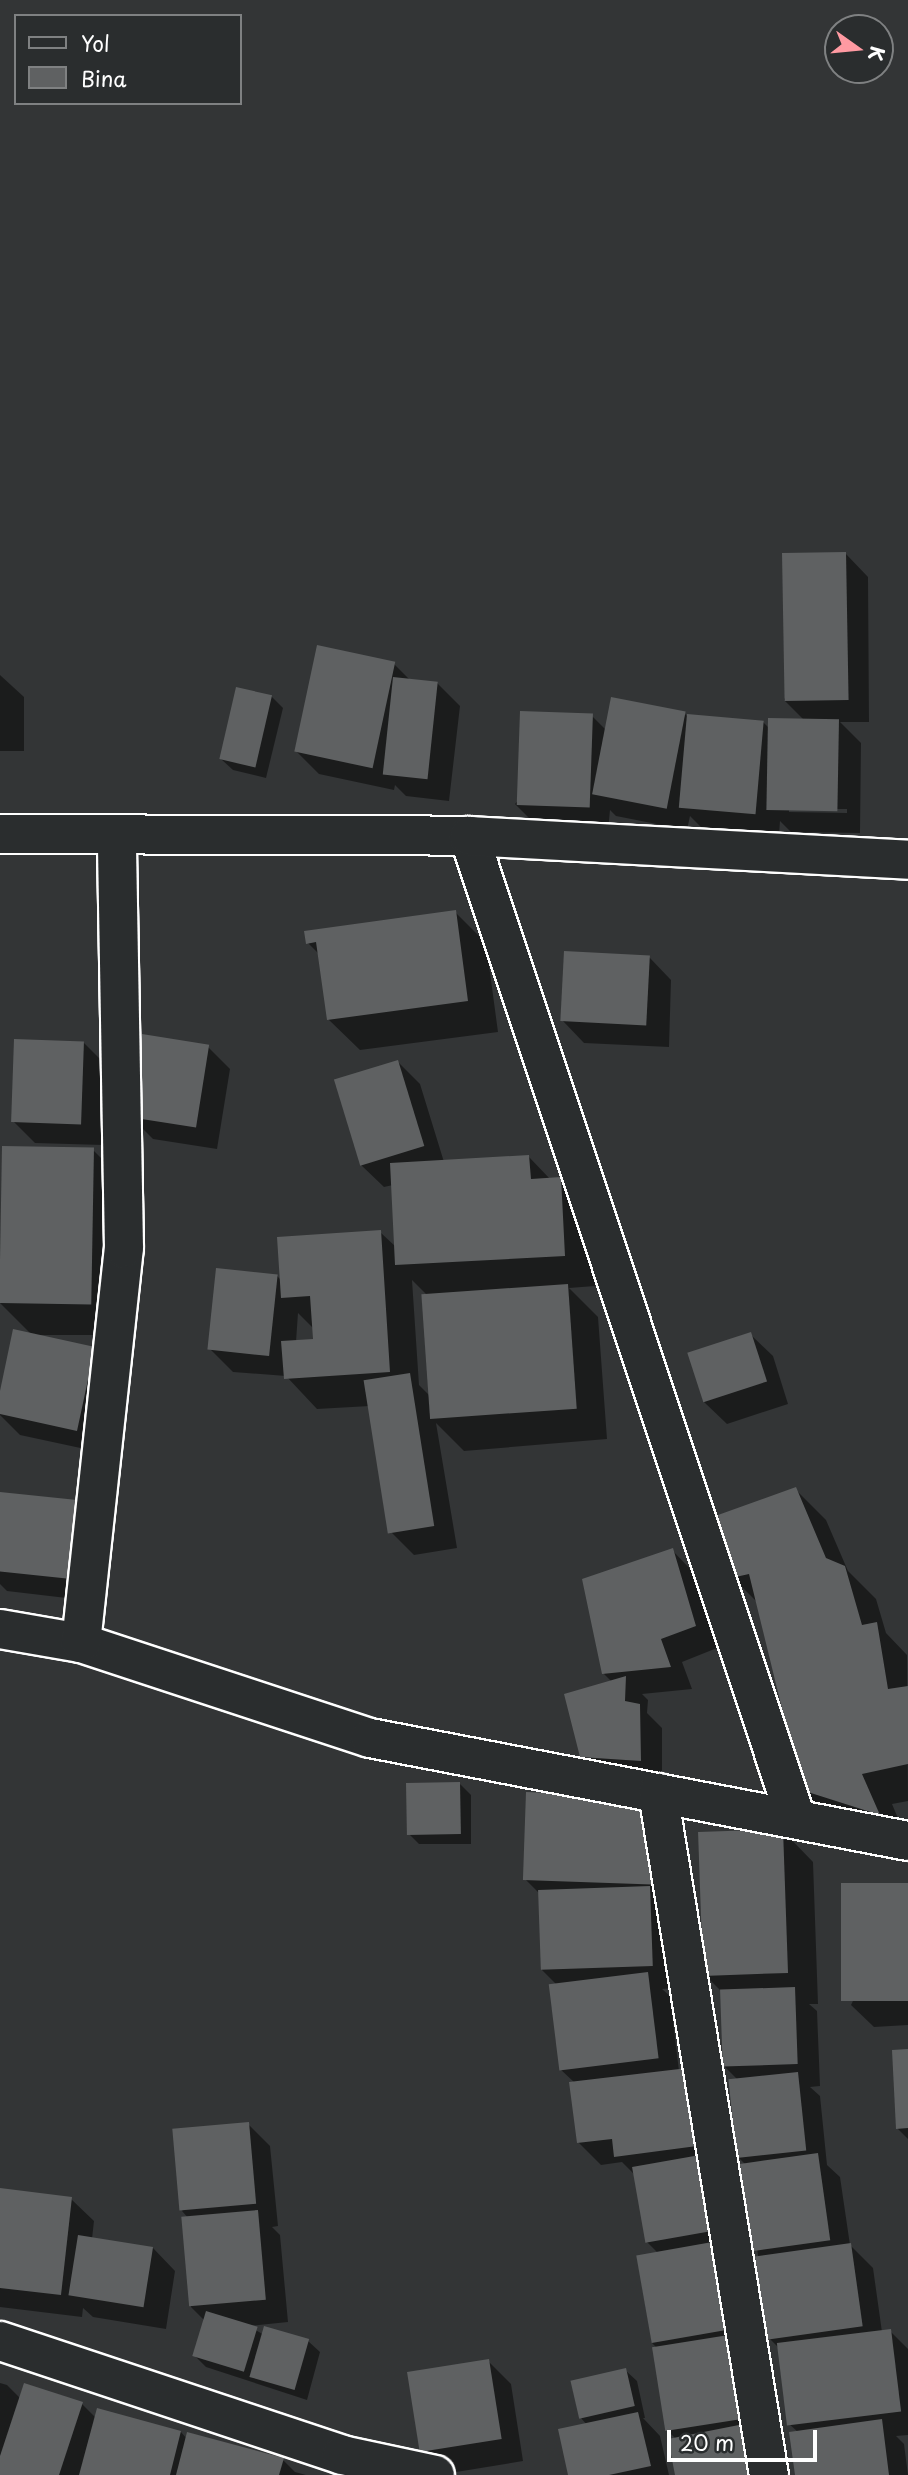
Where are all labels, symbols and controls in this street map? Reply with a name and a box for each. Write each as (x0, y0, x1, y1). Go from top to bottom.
legend (14, 14, 242, 105)
north arrow (824, 14, 894, 84)
text: Yol (81, 27, 110, 59)
text: K (862, 44, 893, 64)
text: Bina (81, 62, 126, 94)
scale bar (670, 2416, 820, 2460)
text: 20 m (680, 2426, 734, 2458)

